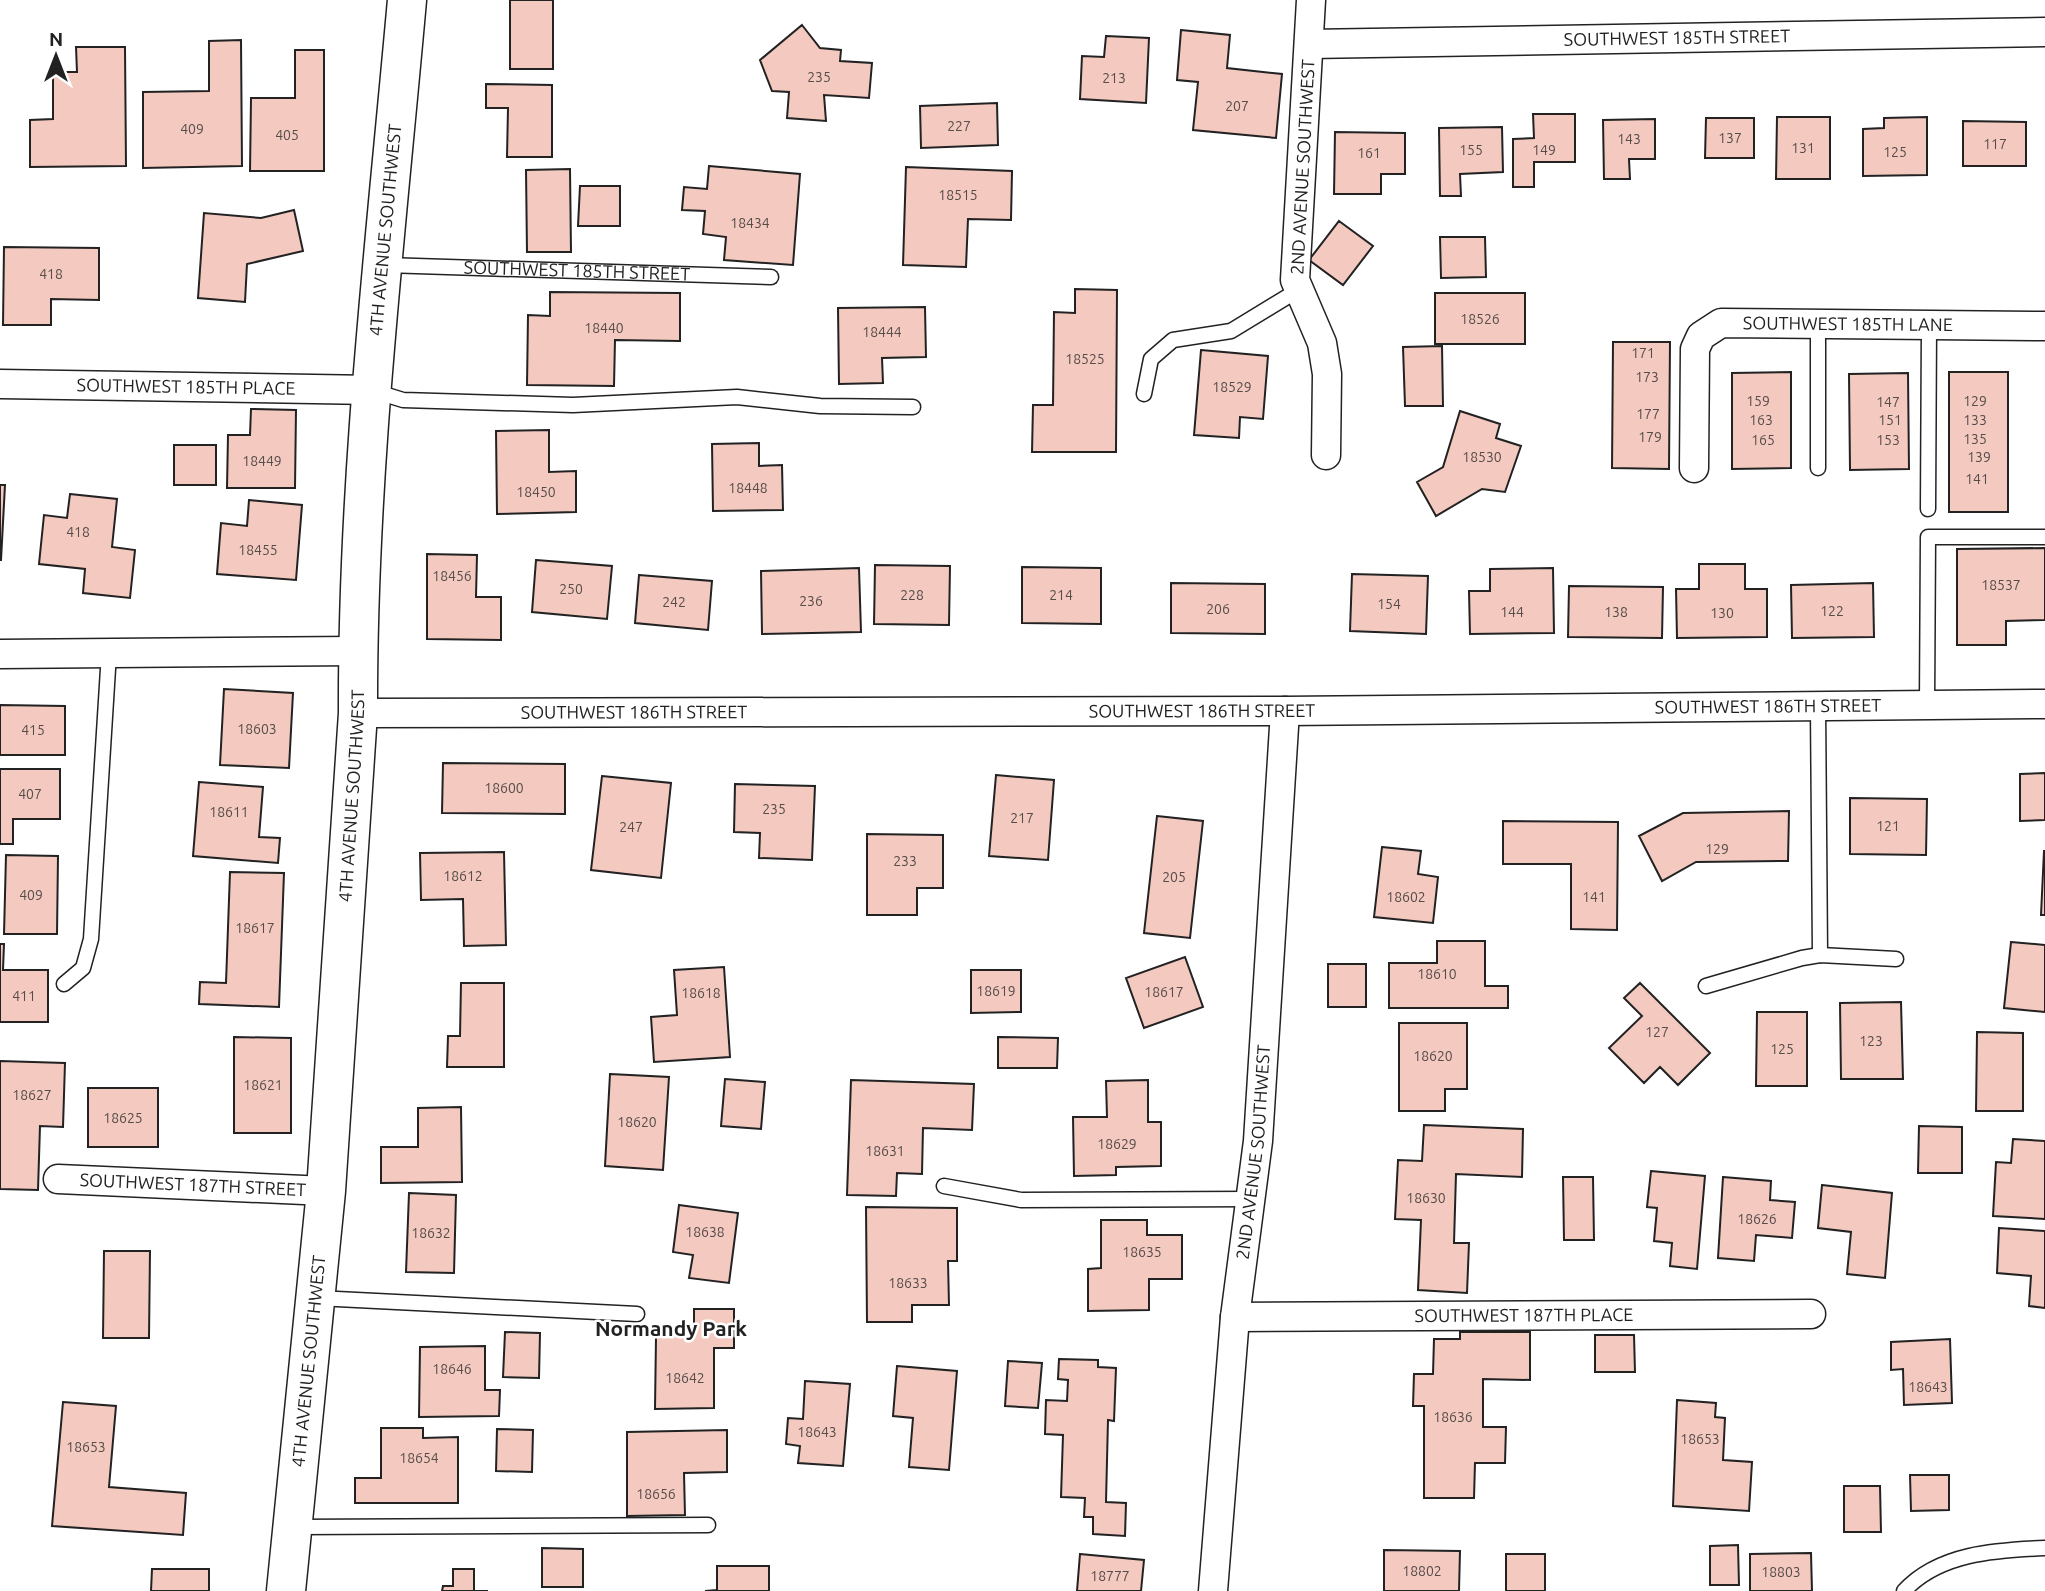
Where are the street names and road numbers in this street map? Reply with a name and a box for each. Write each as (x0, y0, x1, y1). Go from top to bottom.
street label: SOUTHWEST 185TH STREET (1563, 25, 1790, 49)
street label: 2ND AVENUE SOUTHWEST (1286, 59, 1318, 275)
street label: 4TH AVENUE SOUTHWEST (365, 123, 404, 337)
street label: SOUTHWEST 185TH STREET (463, 256, 690, 283)
street label: SOUTHWEST 185TH LANE (1743, 312, 1953, 334)
street label: SOUTHWEST 185TH PLACE (76, 374, 296, 398)
street label: 4TH AVENUE SOUTHWEST (334, 690, 367, 903)
street label: SOUTHWEST 186TH STREET (1655, 695, 1881, 717)
street label: SOUTHWEST 186TH STREET (1089, 700, 1315, 720)
street label: SOUTHWEST 186TH STREET (521, 701, 747, 722)
street label: 2ND AVENUE SOUTHWEST (1232, 1044, 1273, 1261)
street label: SOUTHWEST 187TH STREET (79, 1169, 307, 1199)
street label: 4TH AVENUE SOUTHWEST (287, 1254, 329, 1468)
street label: SOUTHWEST 187TH PLACE (1415, 1304, 1633, 1325)

